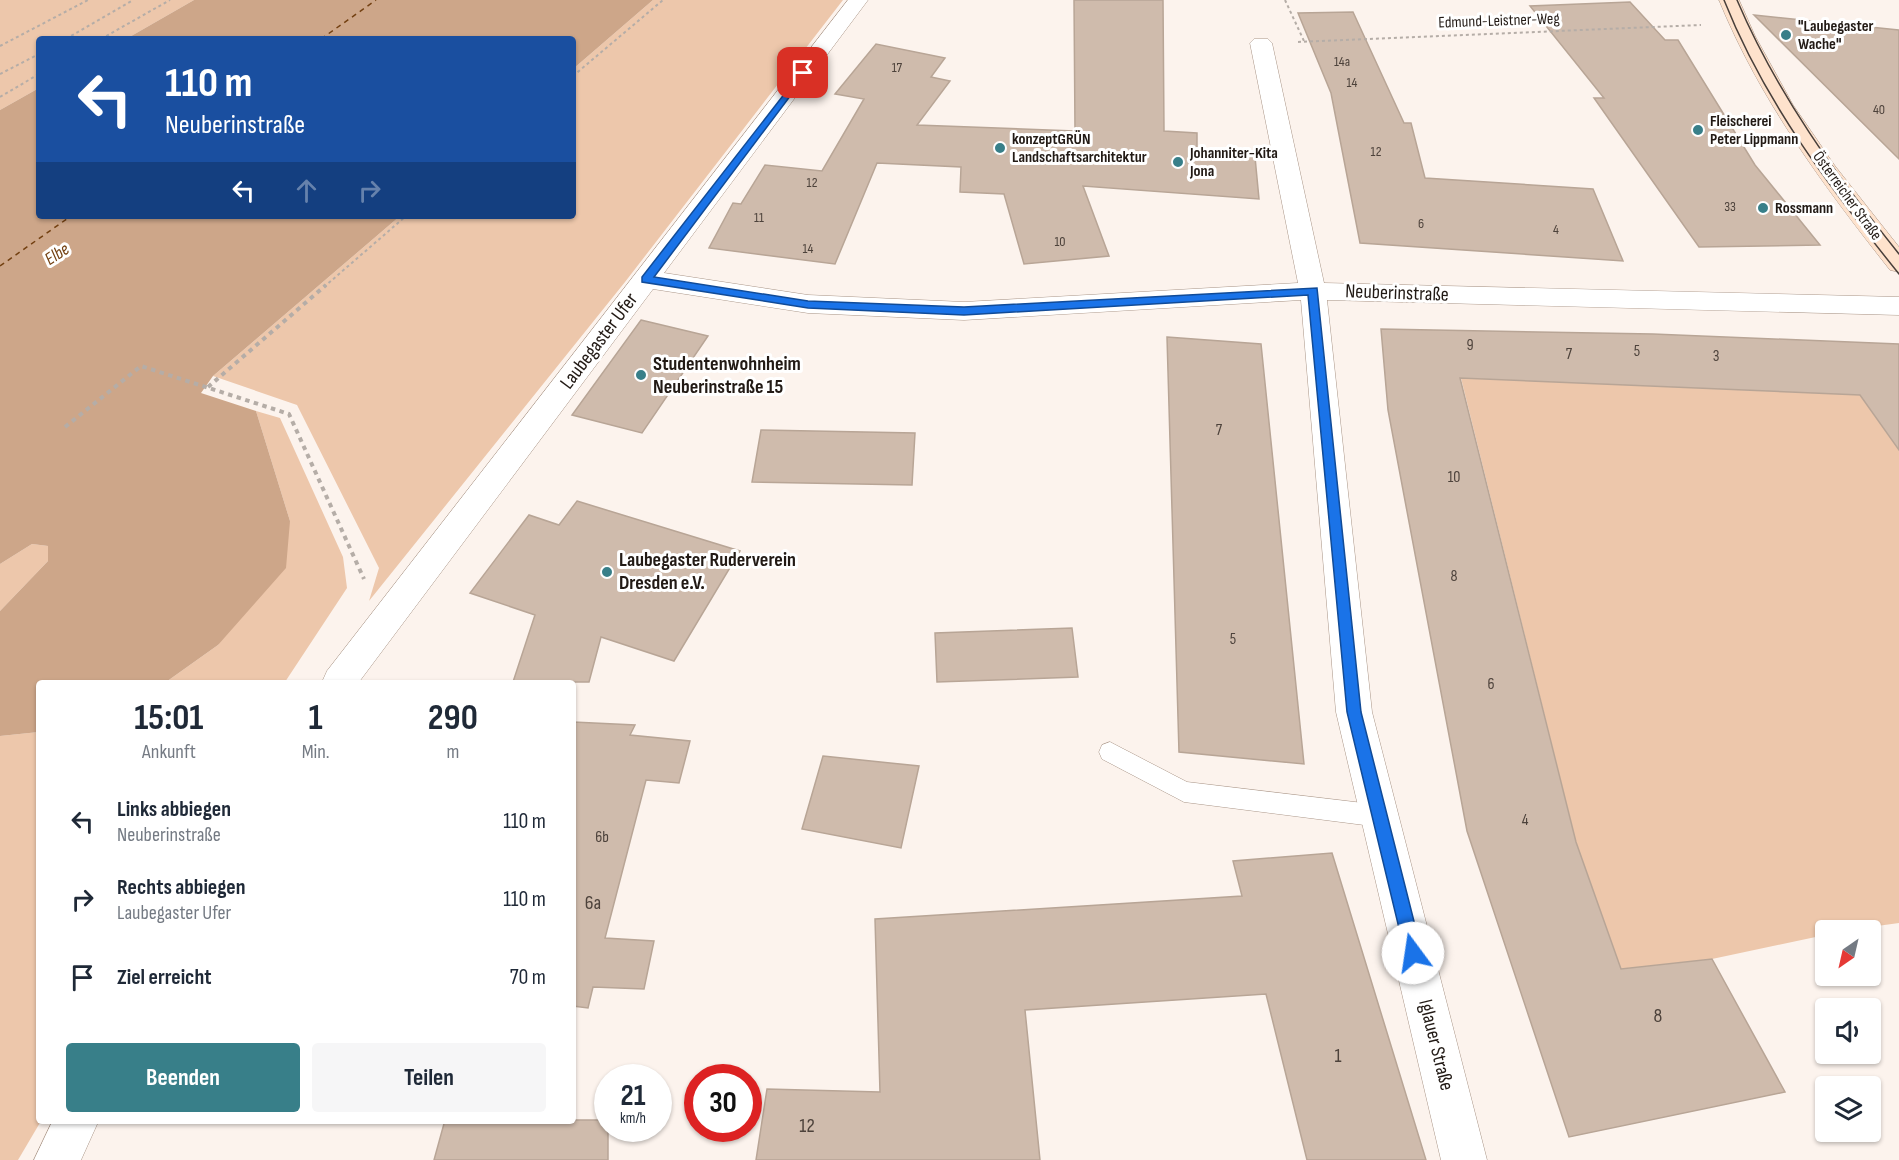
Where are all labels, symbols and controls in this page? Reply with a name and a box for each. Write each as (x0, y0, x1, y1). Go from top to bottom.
street label: Edmund-Leistner-Weg (1438, 9, 1560, 33)
place label: "Laubegaster Wache" (1798, 17, 1874, 54)
marker: "Laubegaster Wache" (1779, 28, 1793, 42)
pin (777, 47, 828, 98)
house number: 14a (1334, 53, 1350, 70)
icon: arrive (786, 56, 819, 89)
text: 110 m (165, 58, 252, 109)
house number: 17 (892, 59, 903, 76)
icon: left (66, 60, 144, 138)
house number: 14 (1347, 74, 1358, 91)
house number: 40 (1873, 101, 1885, 118)
text: Neuberinstraße (165, 109, 305, 141)
place label: Fleischerei Peter Lippmann (1710, 112, 1798, 149)
marker: Fleischerei Peter Lippmann (1691, 123, 1705, 137)
place label: konzeptGRÜN Landschaftsarchitektur (1012, 130, 1147, 167)
marker: konzeptGRÜN Landschaftsarchitektur (993, 141, 1007, 155)
house number: 12 (1371, 143, 1382, 160)
place label: Johanniter-Kita Jona (1189, 144, 1278, 181)
street label: Österreicher Straße (1808, 148, 1886, 244)
marker: Johanniter-Kita Jona (1171, 155, 1185, 169)
icon: left (227, 174, 260, 207)
icon: ahead (290, 174, 323, 207)
icon: right (353, 174, 386, 207)
house number: 12 (807, 174, 818, 191)
house number: 33 (1724, 198, 1736, 215)
place label: Rossmann (1775, 199, 1833, 218)
marker: Rossmann (1756, 201, 1770, 215)
house number: 11 (754, 209, 764, 226)
house number: 6 (1418, 215, 1424, 232)
house number: 4 (1553, 221, 1559, 238)
house number: 10 (1054, 233, 1066, 250)
water label: Elbe (41, 238, 73, 270)
house number: 14 (803, 240, 814, 257)
street label: Neuberinstraße (1345, 279, 1449, 307)
street label: Laubegaster Ufer (555, 288, 643, 394)
house number: 9 (1466, 336, 1474, 355)
house number: 5 (1634, 342, 1640, 361)
house number: 7 (1566, 345, 1573, 364)
house number: 3 (1713, 347, 1719, 366)
place label: Studentenwohnheim Neuberinstraße 15 (653, 352, 801, 399)
marker: Studentenwohnheim Neuberinstraße 15 (634, 368, 648, 382)
house number: 7 (1216, 421, 1223, 440)
house number: 10 (1448, 468, 1460, 487)
place label: Laubegaster Ruderverein Dresden e.V. (619, 548, 796, 595)
marker: Laubegaster Ruderverein Dresden e.V. (600, 565, 614, 579)
house number: 8 (1450, 567, 1458, 586)
house number: 5 (1230, 630, 1236, 649)
house number: 6 (1487, 675, 1495, 694)
text: 15:01 (134, 697, 204, 740)
text: 1 (309, 697, 323, 740)
text: 290 (428, 697, 478, 740)
text: Ankunft (142, 740, 196, 764)
text: Min. (302, 740, 330, 764)
text: m (446, 740, 459, 764)
text: Links abbiegen (117, 796, 231, 823)
icon: left (66, 805, 99, 838)
text: 110 m (503, 808, 546, 835)
house number: 4 (1522, 811, 1529, 830)
text: Neuberinstraße (117, 823, 221, 847)
house number: 6b (595, 828, 609, 847)
text: Rechts abbiegen (117, 874, 246, 901)
icon: right (66, 883, 99, 916)
text: 110 m (503, 886, 546, 913)
house number: 6a (585, 891, 601, 915)
text: Laubegaster Ufer (117, 901, 231, 925)
north arrow (1815, 920, 1881, 986)
map controls (1815, 920, 1881, 1142)
position arrow (1381, 921, 1445, 985)
icon: arrive (66, 961, 99, 994)
text: Ziel erreicht (117, 964, 212, 991)
text: 70 m (510, 964, 546, 991)
street label: Iglauer Straße (1413, 997, 1459, 1093)
button: sound (1815, 998, 1881, 1064)
house number: 8 (1654, 1004, 1662, 1028)
button: Beenden (66, 1043, 300, 1112)
button: Teilen (312, 1043, 546, 1112)
house number: 1 (1335, 1044, 1342, 1068)
speed limit sign: 30 (684, 1064, 762, 1142)
button: layers (1815, 1076, 1881, 1142)
text: 21 (621, 1078, 645, 1114)
text: km/h (620, 1109, 646, 1128)
house number: 12 (799, 1114, 815, 1138)

